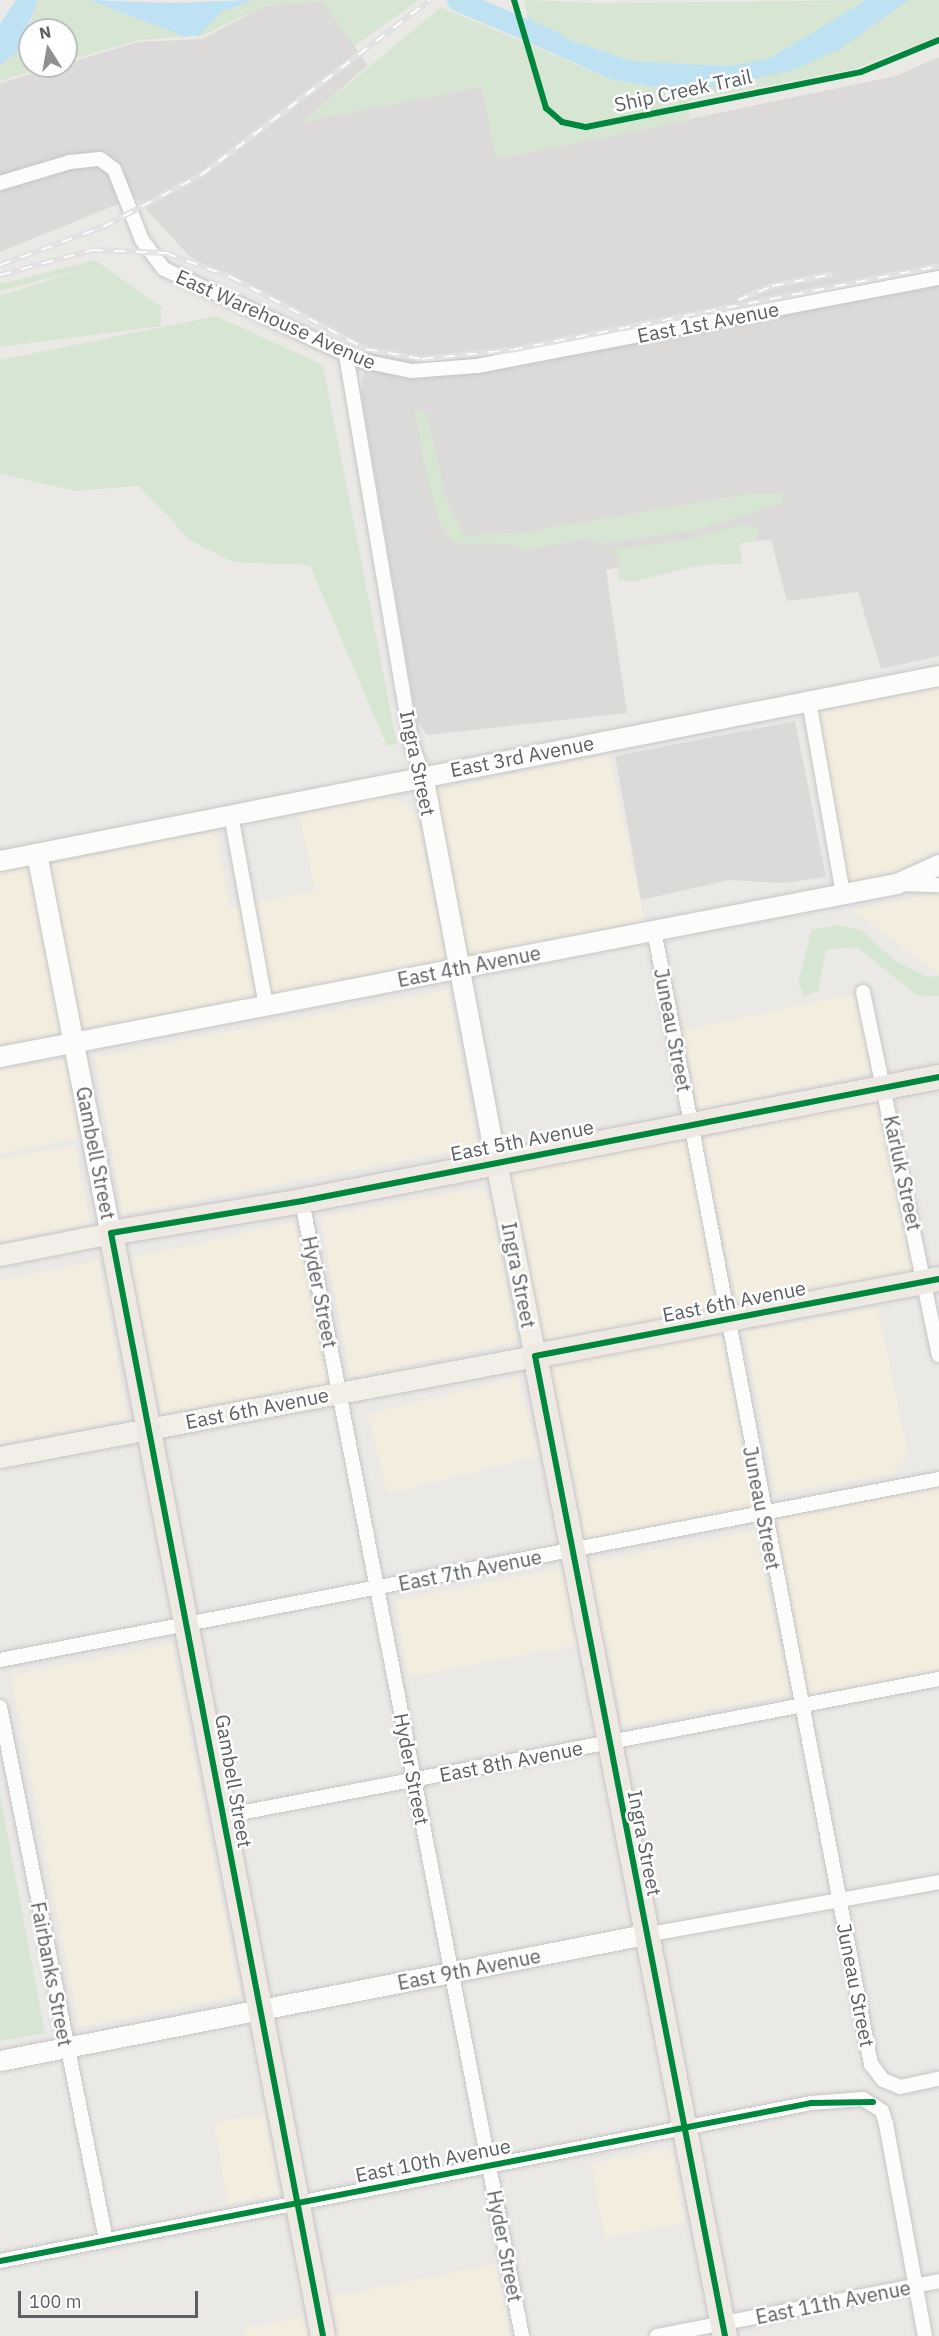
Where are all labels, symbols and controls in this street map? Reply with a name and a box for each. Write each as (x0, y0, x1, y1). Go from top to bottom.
north arrow (18, 18, 78, 78)
text: N (37, 21, 53, 43)
street label: Ship Creek Trail (612, 64, 754, 116)
street label: East Warehouse Avenue (172, 264, 380, 374)
street label: East 1st Avenue (635, 297, 781, 347)
street label: Ingra Street (395, 708, 441, 818)
street label: East 3rd Avenue (448, 730, 596, 782)
street label: East 4th Avenue (395, 940, 543, 992)
street label: Juneau Street (649, 966, 697, 1094)
street label: Gambell Street (71, 1084, 121, 1222)
street label: Karluk Street (879, 1113, 927, 1233)
street label: East 5th Avenue (448, 1114, 596, 1166)
street label: Ingra Street (497, 1220, 541, 1330)
street label: Hyder Street (297, 1234, 343, 1350)
street label: East 6th Avenue (660, 1275, 808, 1327)
street label: East 6th Avenue (183, 1382, 331, 1434)
street label: Juneau Street (738, 1444, 786, 1572)
street label: East 7th Avenue (396, 1544, 544, 1596)
street label: Hyder Street (389, 1711, 435, 1827)
street label: Gambell Street (210, 1712, 258, 1850)
street label: East 8th Avenue (437, 1735, 585, 1787)
street label: Ingra Street (623, 1788, 667, 1898)
street label: Fairbanks Street (26, 1900, 78, 2048)
street label: Juneau Street (832, 1921, 880, 2049)
street label: East 9th Avenue (395, 1943, 543, 1995)
street label: East 10th Avenue (353, 2133, 513, 2187)
street label: Hyder Street (482, 2188, 528, 2304)
street label: East 11th Avenue (753, 2275, 913, 2329)
scale bar (21, 2279, 201, 2317)
text: 100 m (29, 2290, 81, 2313)

